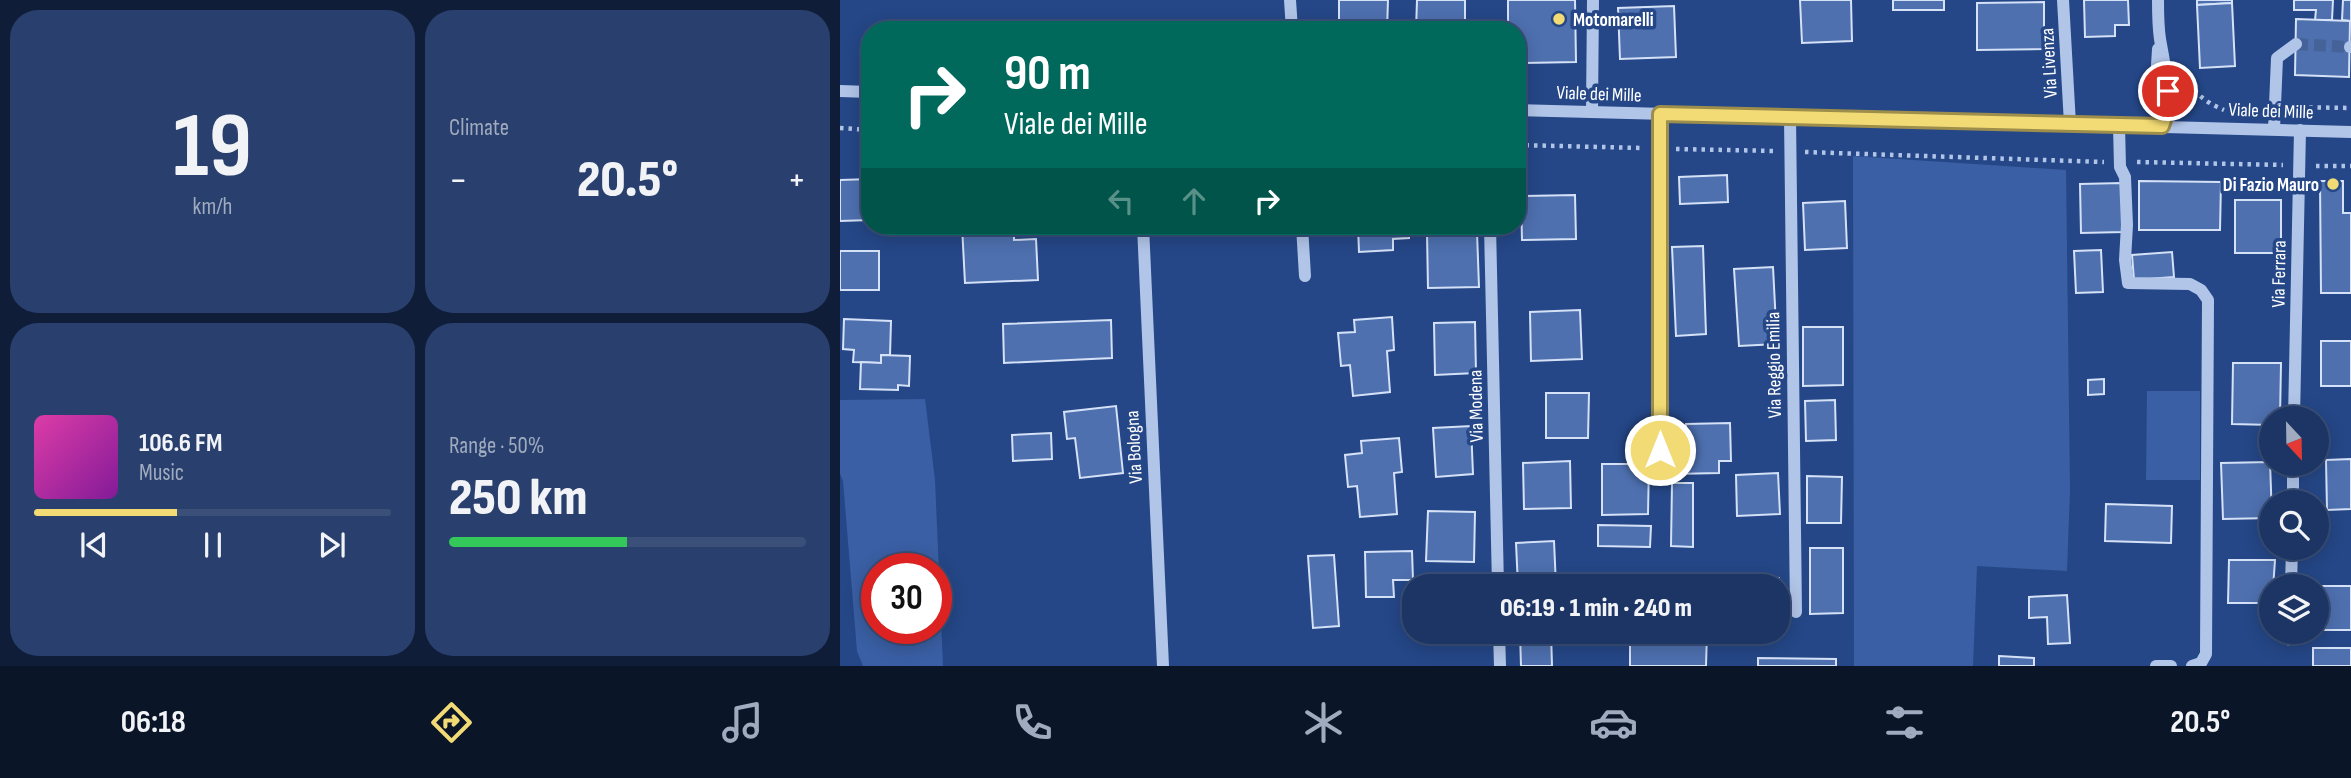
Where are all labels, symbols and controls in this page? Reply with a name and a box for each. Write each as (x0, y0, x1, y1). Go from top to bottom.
place label: Motomarelli (1573, 9, 1654, 32)
marker: Motomarelli (1551, 11, 1567, 27)
street label: Via Livenza (2036, 27, 2063, 99)
text: 90 m (1004, 45, 1091, 104)
icon: right (889, 49, 980, 140)
pin (2138, 61, 2198, 121)
icon: arrive (2149, 72, 2187, 110)
street label: Viale dei Mille (1556, 82, 1642, 107)
text: 19 (173, 93, 252, 202)
street label: Viale dei Mille (2228, 99, 2314, 124)
text: Viale dei Mille (1004, 105, 1148, 144)
text: Climate (449, 114, 509, 142)
text: 20.5° (577, 149, 678, 212)
text: − (449, 158, 468, 203)
text: + (787, 158, 806, 203)
place label: Di Fazio Mauro (2223, 174, 2319, 197)
marker: Di Fazio Mauro (2325, 176, 2341, 192)
icon: left (1102, 182, 1140, 220)
icon: ahead (1175, 182, 1213, 220)
icon: right (1248, 182, 1286, 220)
text: km/h (193, 193, 232, 221)
street label: Via Ferrara (2267, 240, 2292, 308)
street label: Via Reggio Emilia (1762, 311, 1787, 418)
street label: Via Modena (1464, 369, 1489, 442)
north arrow (2259, 406, 2329, 476)
map controls (2259, 406, 2329, 644)
street label: Via Bologna (1121, 410, 1148, 484)
position arrow (1623, 413, 1697, 487)
text: 106.6 FM (139, 428, 222, 459)
text: Range · 50% (449, 432, 544, 460)
text: Music (139, 459, 184, 487)
text: 250 km (449, 467, 587, 530)
button: search (2259, 490, 2329, 560)
icon: previous (75, 526, 113, 564)
icon: pause (194, 526, 232, 564)
icon: next (313, 526, 351, 564)
speed limit sign: 30 (861, 553, 952, 644)
button: layers (2259, 574, 2329, 644)
text: 06:19 · 1 min · 240 m (1500, 593, 1692, 624)
icon: directions (427, 698, 476, 747)
icon: music (718, 698, 767, 747)
icon: phone (1008, 698, 1057, 747)
icon: climate (1299, 698, 1348, 747)
icon: car (1589, 698, 1638, 747)
icon: filters (1880, 698, 1929, 747)
text: 06:18 (121, 703, 186, 742)
text: 20.5° (2170, 703, 2230, 742)

